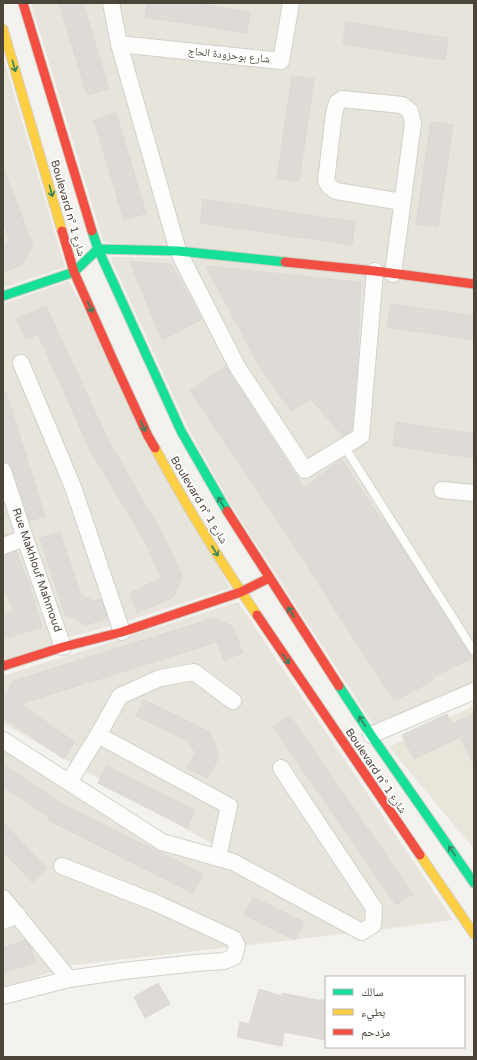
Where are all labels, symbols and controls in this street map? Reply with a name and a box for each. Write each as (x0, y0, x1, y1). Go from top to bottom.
street label: شارع بوحزودة الحاج (187, 44, 271, 66)
one-way arrow (11, 59, 18, 72)
street label: Boulevard n° شارع 1 (48, 158, 88, 258)
one-way arrow (48, 184, 55, 197)
one-way arrow (87, 301, 94, 313)
one-way arrow (140, 420, 147, 432)
street label: Boulevard n° شارع 1 (168, 454, 230, 546)
one-way arrow (217, 496, 225, 508)
street label: Rue Makhlouf Mahmoud (10, 506, 64, 634)
one-way arrow (211, 545, 219, 556)
one-way arrow (287, 607, 295, 618)
one-way arrow (282, 654, 290, 665)
one-way arrow (358, 716, 366, 727)
street label: Boulevard n° شارع 1 (343, 726, 409, 816)
one-way arrow (448, 846, 456, 857)
legend (325, 976, 465, 1048)
text: سالك (361, 985, 383, 999)
text: بطيء (361, 1005, 385, 1022)
text: مزدحم (361, 1025, 390, 1040)

